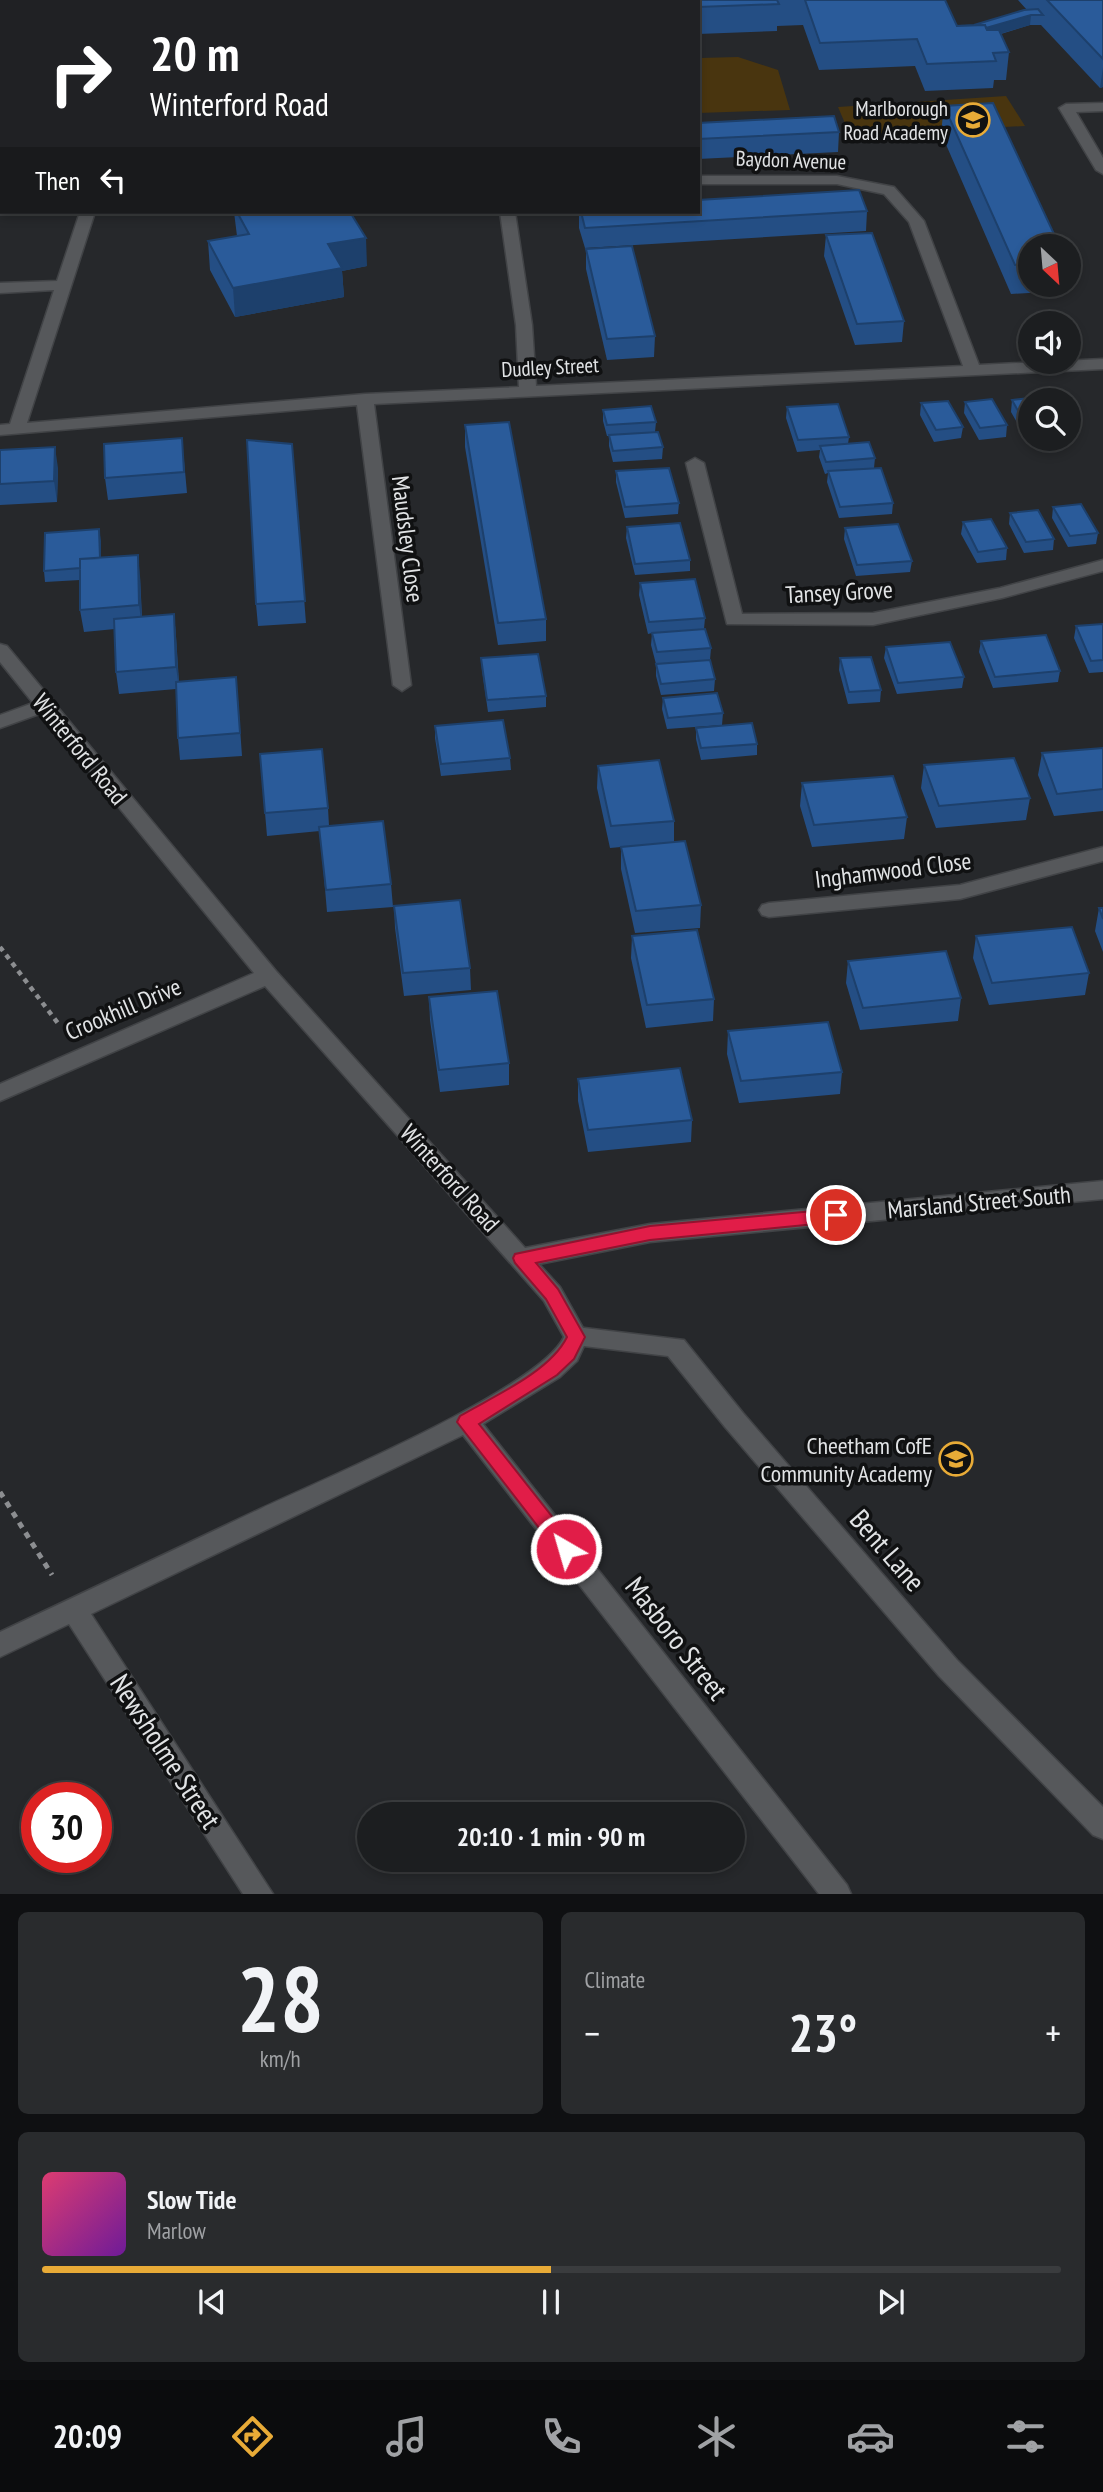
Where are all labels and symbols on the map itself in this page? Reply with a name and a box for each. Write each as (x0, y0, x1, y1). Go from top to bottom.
place label: Marlborough Road Academy (843, 95, 948, 146)
school or university icon: Marlborough Road Academy (954, 101, 992, 139)
street label: Baydon Avenue (735, 145, 847, 175)
north arrow (1018, 234, 1082, 298)
street label: Dudley Street (501, 351, 600, 383)
street label: Maudsley Close (385, 474, 431, 604)
street label: Tansey Grove (784, 574, 894, 610)
street label: Winterford Road (26, 687, 134, 811)
street label: Inghamwood Close (813, 845, 973, 895)
street label: Crookhill Drive (60, 971, 186, 1047)
street label: Winterford Road (394, 1118, 506, 1238)
street label: Marsland Street South (886, 1179, 1072, 1225)
pin (806, 1185, 866, 1245)
place label: Cheetham CofE Community Academy (760, 1430, 932, 1489)
school or university icon: Cheetham CofE Community Academy (937, 1440, 975, 1478)
street label: Bent Lane (842, 1501, 934, 1599)
position arrow (529, 1512, 603, 1586)
street label: Masboro Street (617, 1569, 737, 1707)
street label: Newsholme Street (102, 1667, 230, 1836)
speed limit sign: 30 (21, 1782, 112, 1873)

